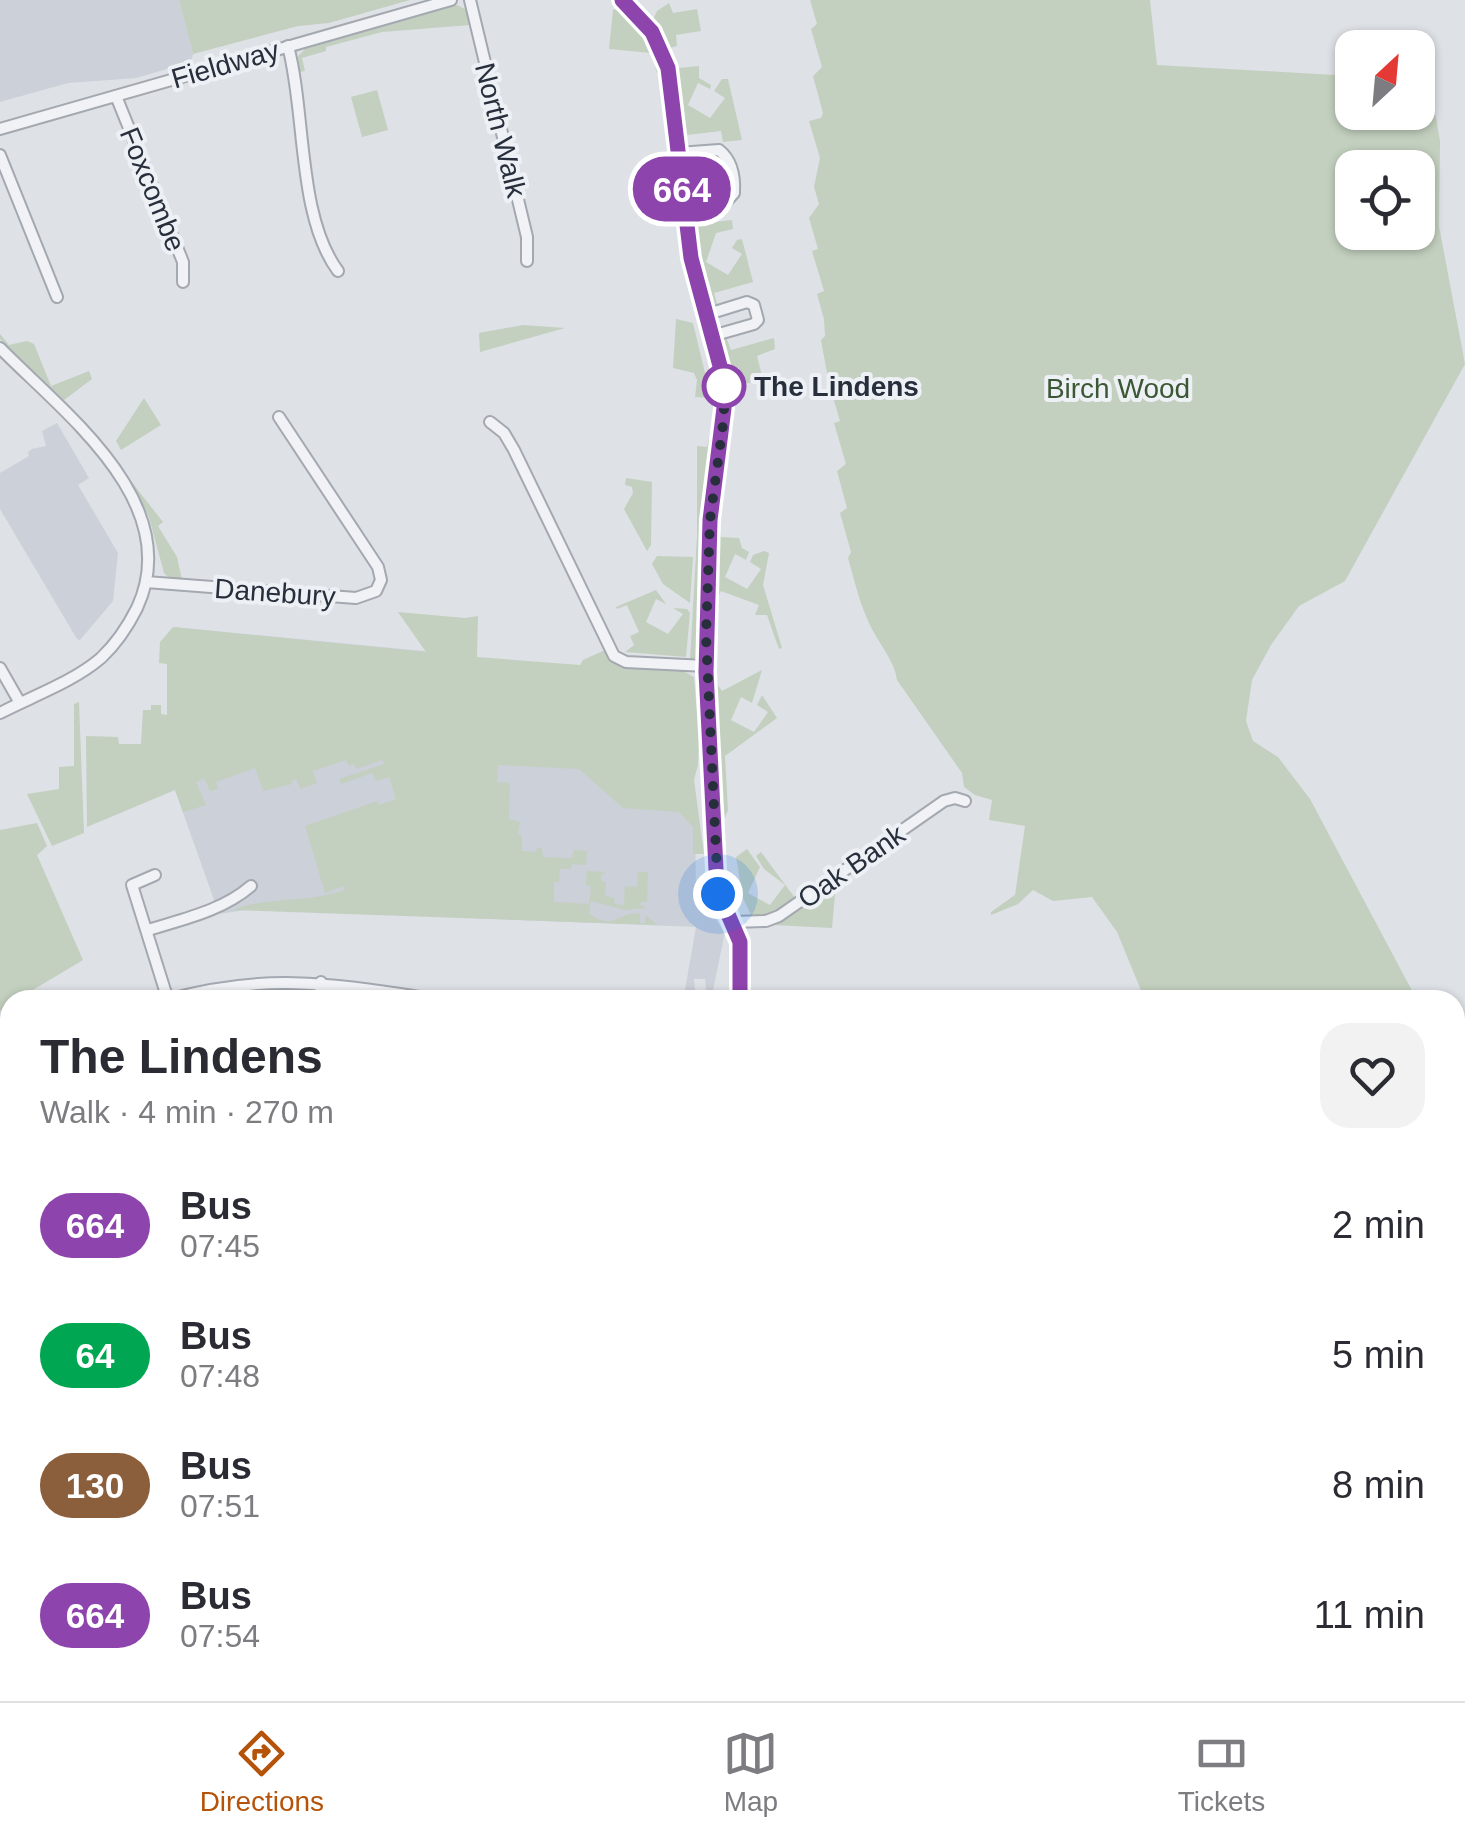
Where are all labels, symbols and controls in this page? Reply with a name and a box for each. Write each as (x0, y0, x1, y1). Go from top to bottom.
north arrow (1335, 30, 1435, 130)
map controls (1335, 30, 1435, 250)
street label: Fieldway (168, 34, 283, 95)
street label: North Walk (469, 60, 532, 202)
street label: Foxcombe (114, 123, 191, 256)
button: locate (1335, 150, 1435, 250)
line badge: 664 (624, 156, 740, 222)
text: 664 (653, 170, 711, 209)
marker: The Lindens (703, 365, 745, 407)
place label: The Lindens (754, 371, 919, 402)
park label: Birch Wood (1046, 373, 1190, 404)
street label: Danebury (213, 573, 337, 612)
street label: Oak Bank (792, 818, 911, 914)
your location (693, 869, 743, 919)
button: heart (1320, 1023, 1425, 1128)
text: The Lindens (40, 1030, 323, 1083)
text: Walk · 4 min · 270 m (40, 1094, 334, 1130)
text: Bus (180, 1185, 252, 1227)
text: 2 min (1332, 1204, 1425, 1246)
text: 664 (66, 1206, 124, 1245)
text: 07:45 (180, 1228, 260, 1264)
text: Bus (180, 1315, 252, 1357)
text: 5 min (1332, 1334, 1425, 1376)
text: 64 (76, 1336, 114, 1375)
text: 07:48 (180, 1358, 260, 1394)
text: Bus (180, 1445, 252, 1487)
text: 8 min (1332, 1464, 1425, 1506)
text: 130 (66, 1466, 124, 1505)
text: 07:51 (180, 1488, 260, 1524)
text: Bus (180, 1575, 252, 1617)
text: 11 min (1314, 1594, 1425, 1636)
text: 664 (66, 1596, 124, 1635)
text: 07:54 (180, 1618, 260, 1654)
tab: Directions (200, 1726, 324, 1818)
tab: Map (723, 1726, 778, 1818)
tab: Tickets (1178, 1726, 1265, 1818)

